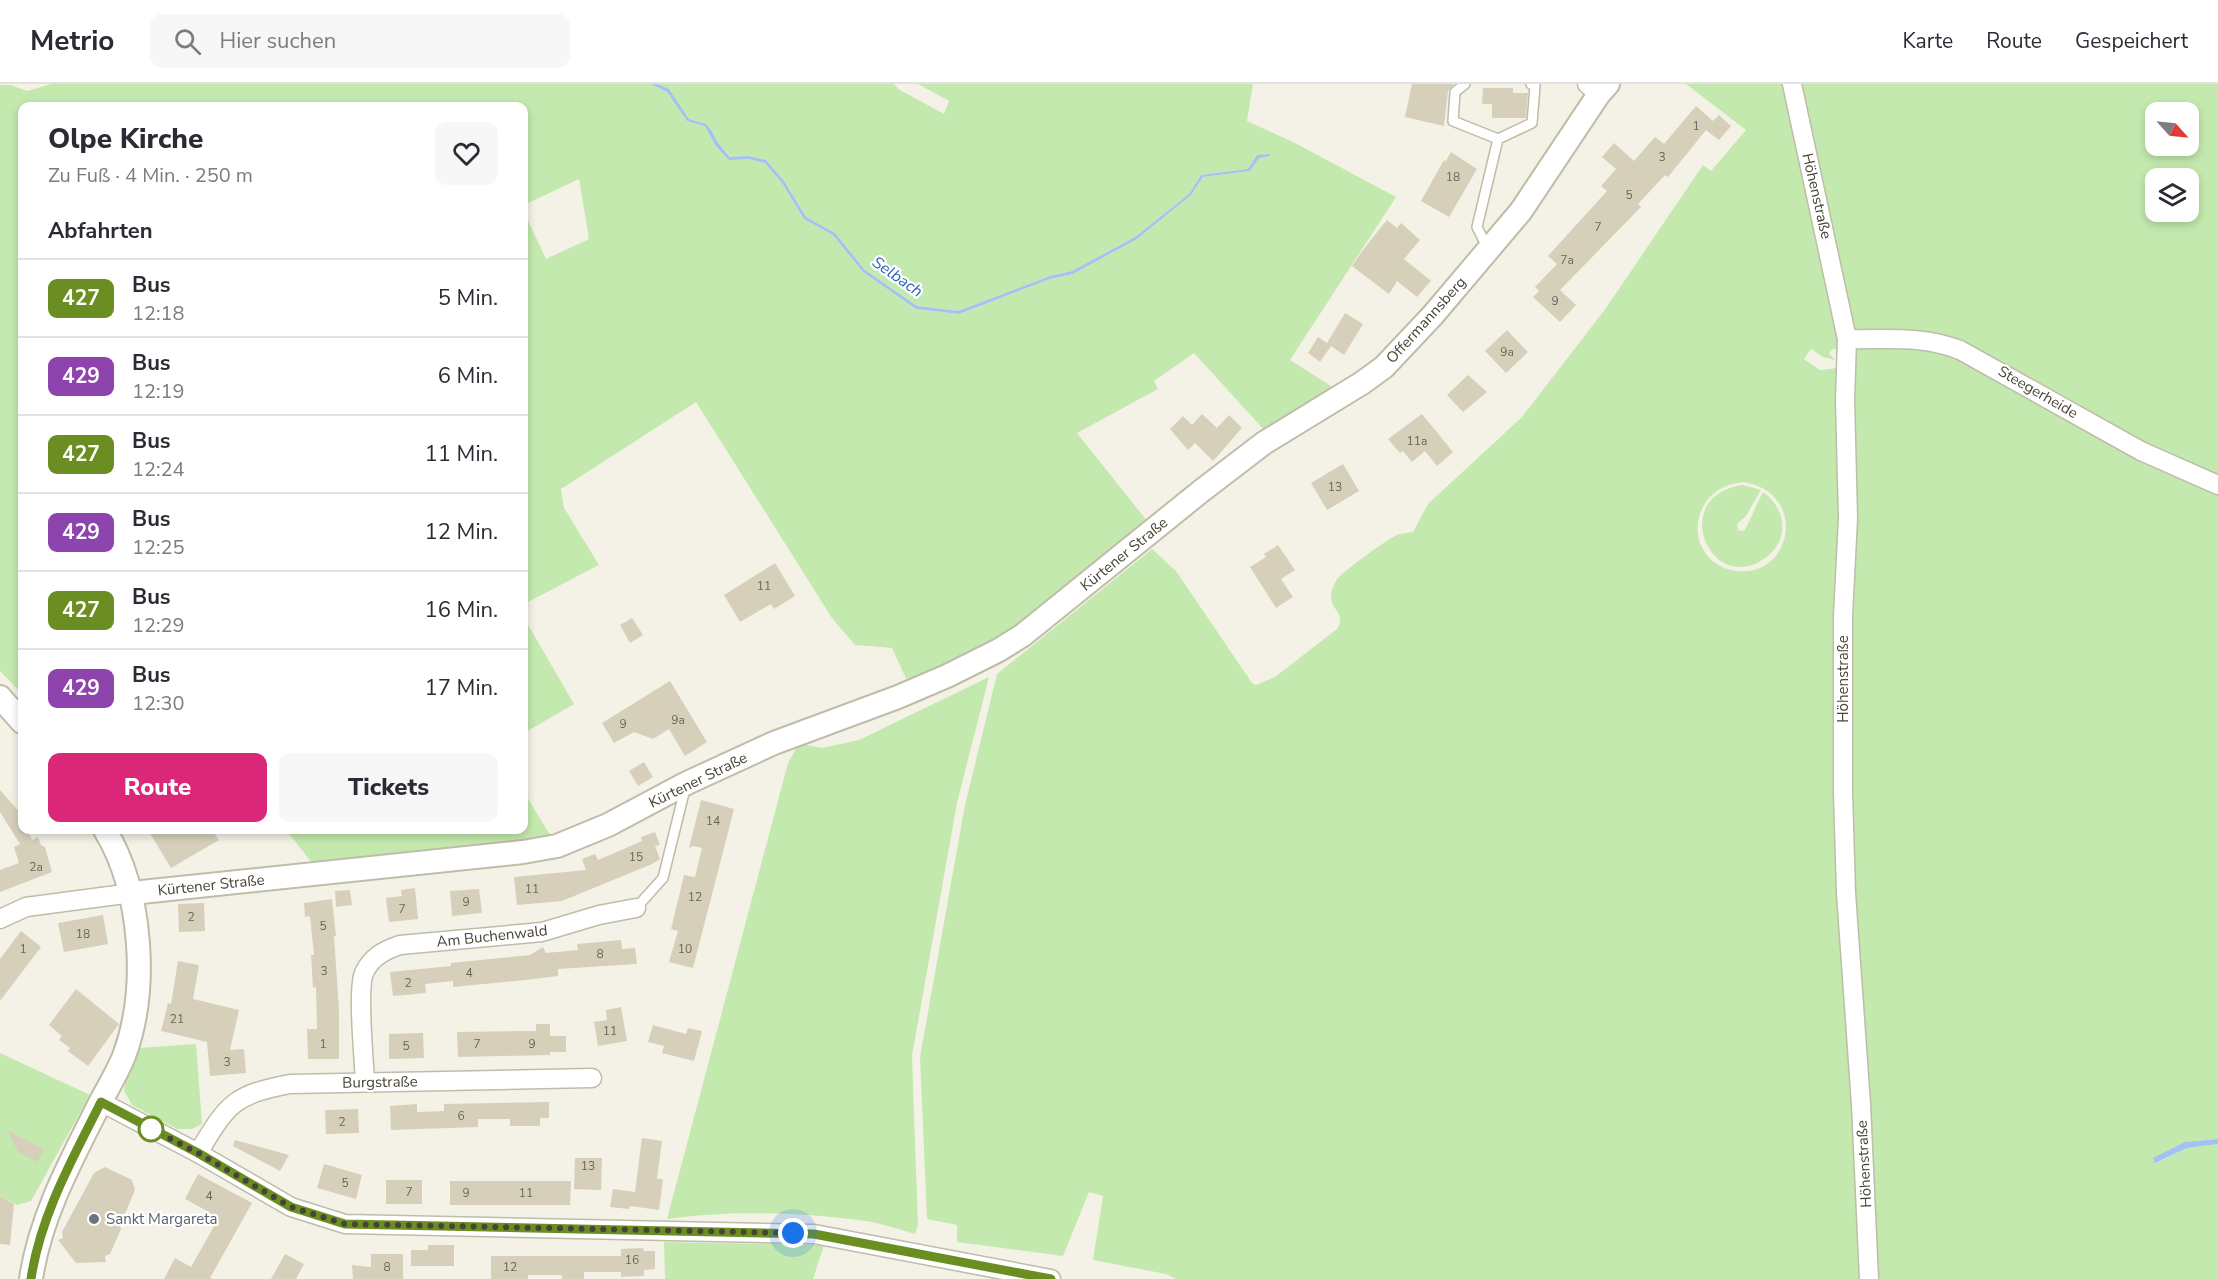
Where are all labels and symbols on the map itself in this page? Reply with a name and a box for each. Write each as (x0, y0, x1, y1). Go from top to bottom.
north arrow (2145, 102, 2199, 156)
house number: 1 (1692, 118, 1700, 134)
house number: 3 (1658, 149, 1666, 165)
street label: Höhenstraße (1797, 151, 1837, 241)
house number: 18 (1446, 169, 1460, 185)
house number: 5 (1625, 187, 1633, 203)
house number: 7 (1594, 219, 1602, 235)
water label: Selbach (868, 251, 927, 302)
house number: 7a (1560, 252, 1574, 268)
street label: Offermannsberg (1382, 272, 1470, 368)
house number: 9 (1551, 293, 1559, 309)
house number: 9a (1500, 344, 1514, 360)
street label: Steegerheide (1994, 361, 2082, 423)
house number: 11a (1407, 433, 1427, 449)
house number: 13 (1328, 479, 1342, 495)
street label: Kürtener Straße (1076, 512, 1172, 595)
house number: 11 (757, 578, 771, 594)
street label: Höhenstraße (1833, 635, 1853, 723)
house number: 9a (671, 712, 685, 728)
house number: 9 (619, 716, 627, 732)
street label: Kürtener Straße (645, 748, 751, 812)
house number: 14 (706, 813, 720, 829)
house number: 15 (629, 849, 643, 865)
house number: 2a (29, 859, 43, 875)
street label: Kürtener Straße (157, 869, 265, 901)
house number: 11 (525, 881, 539, 897)
house number: 12 (688, 889, 702, 905)
house number: 9 (462, 894, 470, 910)
house number: 7 (398, 901, 406, 917)
house number: 2 (187, 909, 195, 925)
house number: 5 (319, 918, 327, 934)
street label: Am Buchenwald (435, 920, 549, 952)
house number: 18 (76, 926, 90, 942)
house number: 1 (19, 941, 27, 957)
house number: 10 (678, 941, 692, 957)
house number: 8 (596, 946, 604, 962)
house number: 3 (320, 963, 328, 979)
house number: 4 (465, 965, 473, 981)
house number: 2 (404, 975, 412, 991)
house number: 21 (170, 1011, 184, 1027)
house number: 11 (603, 1023, 617, 1039)
house number: 1 (319, 1036, 327, 1052)
house number: 7 (473, 1036, 481, 1052)
house number: 9 (528, 1036, 536, 1052)
house number: 5 (402, 1038, 410, 1054)
house number: 3 (223, 1054, 231, 1070)
street label: Burgstraße (342, 1071, 418, 1093)
house number: 6 (457, 1108, 465, 1124)
house number: 2 (338, 1114, 346, 1130)
unlabelled marker (138, 1116, 164, 1142)
street label: Höhenstraße (1852, 1120, 1876, 1208)
house number: 13 (581, 1158, 595, 1174)
house number: 5 (341, 1175, 349, 1191)
house number: 7 (405, 1184, 413, 1200)
house number: 9 (462, 1185, 470, 1201)
house number: 11 (519, 1185, 533, 1201)
house number: 4 (205, 1188, 213, 1204)
place label: Sankt Margareta (106, 1209, 217, 1229)
marker: Sankt Margareta (87, 1212, 101, 1226)
your location (778, 1218, 808, 1248)
house number: 16 (625, 1252, 639, 1268)
house number: 8 (383, 1259, 391, 1275)
house number: 12 (503, 1259, 517, 1275)

